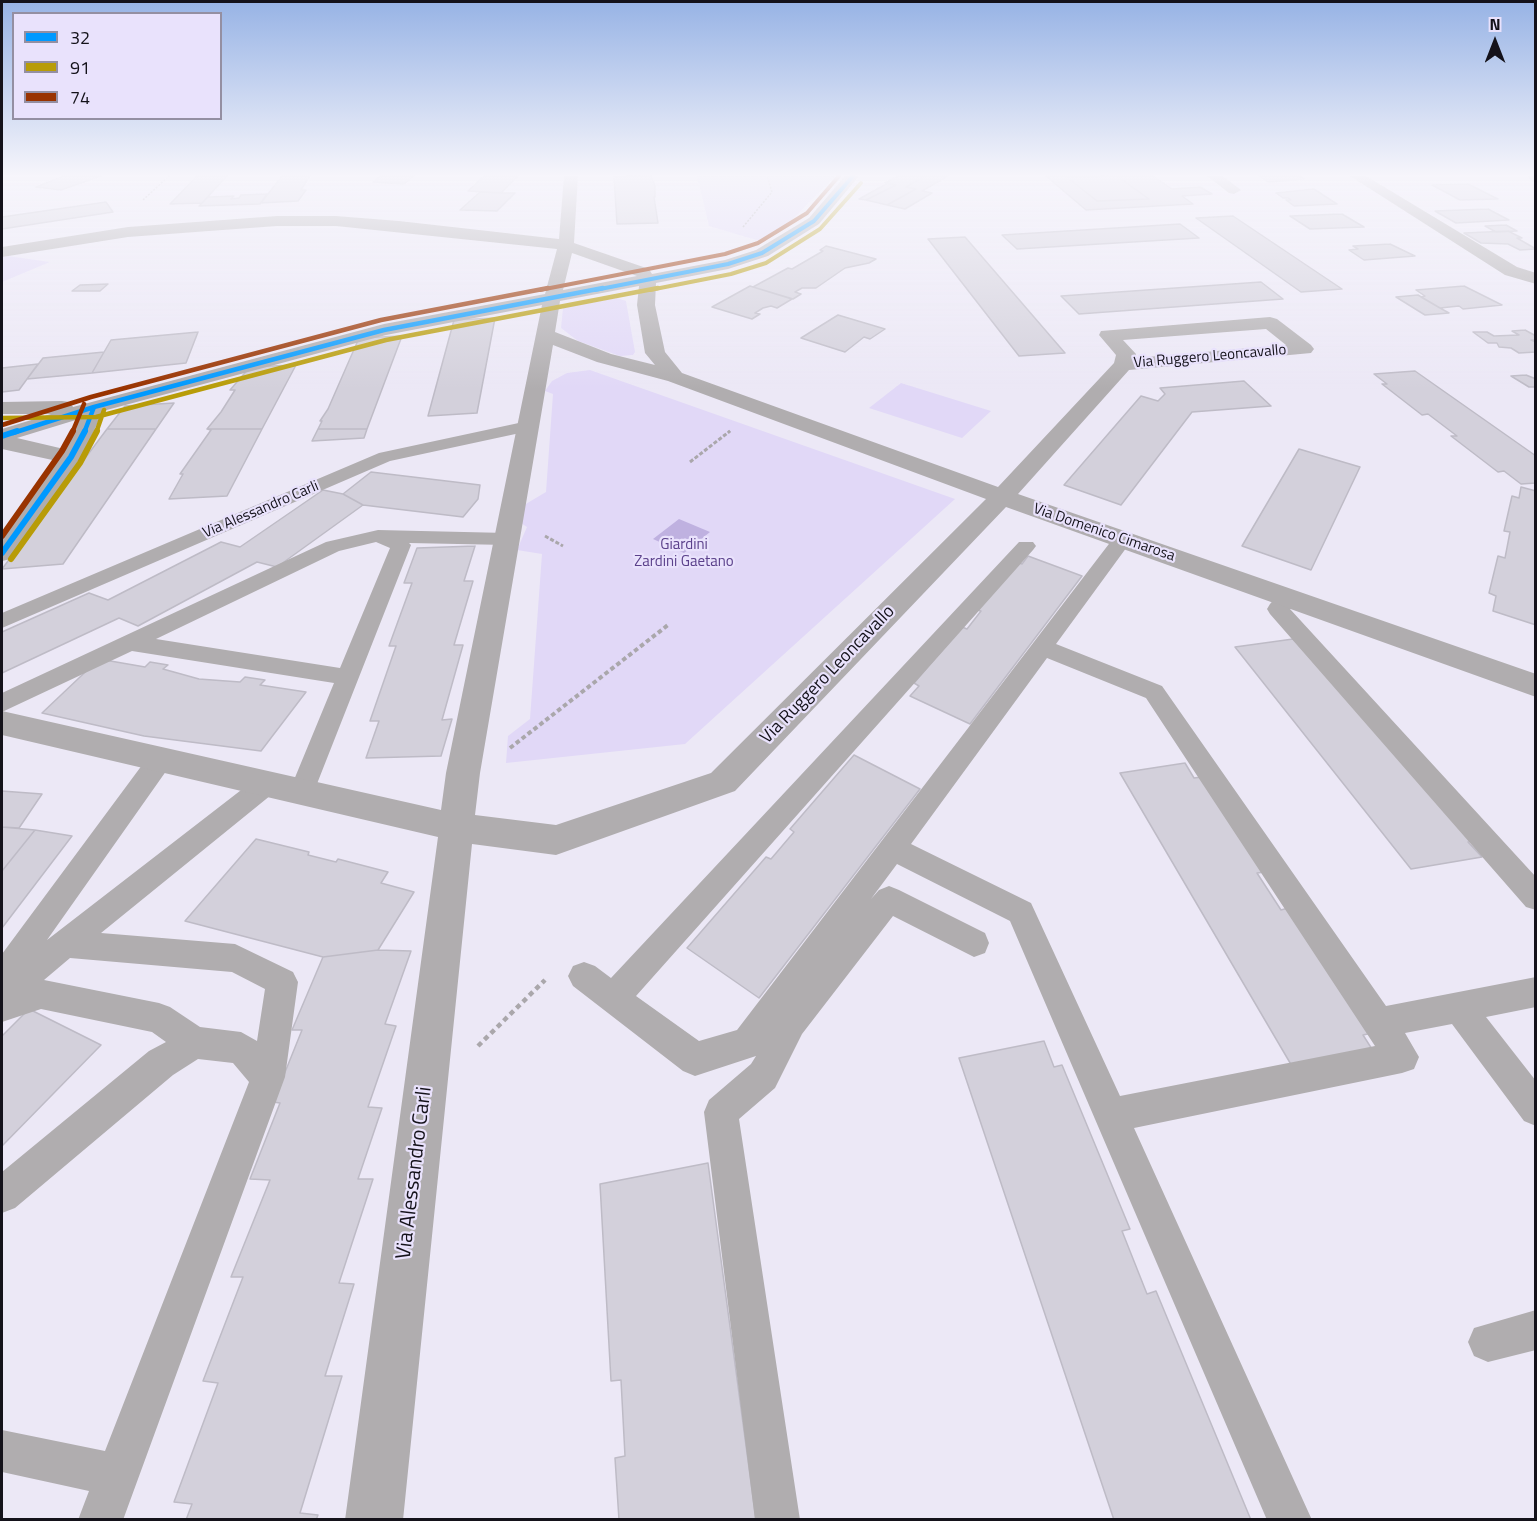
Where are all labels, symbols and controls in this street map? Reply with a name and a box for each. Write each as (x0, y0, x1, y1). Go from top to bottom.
legend (12, 12, 222, 120)
north arrow (1465, 12, 1525, 72)
text: N (1489, 12, 1501, 36)
text: 32 (70, 24, 90, 51)
text: 91 (70, 54, 90, 81)
text: 74 (70, 84, 90, 111)
street label: Via Ruggero Leoncavallo (1133, 341, 1287, 373)
street label: Via Alessandro Carli (200, 477, 322, 543)
street label: Via Domenico Cimarosa (1031, 500, 1177, 566)
park label: Giardini Zardini Gaetano (634, 536, 734, 571)
street label: Via Ruggero Leoncavallo (756, 601, 900, 749)
street label: Via Alessandro Carli (392, 1085, 438, 1261)

